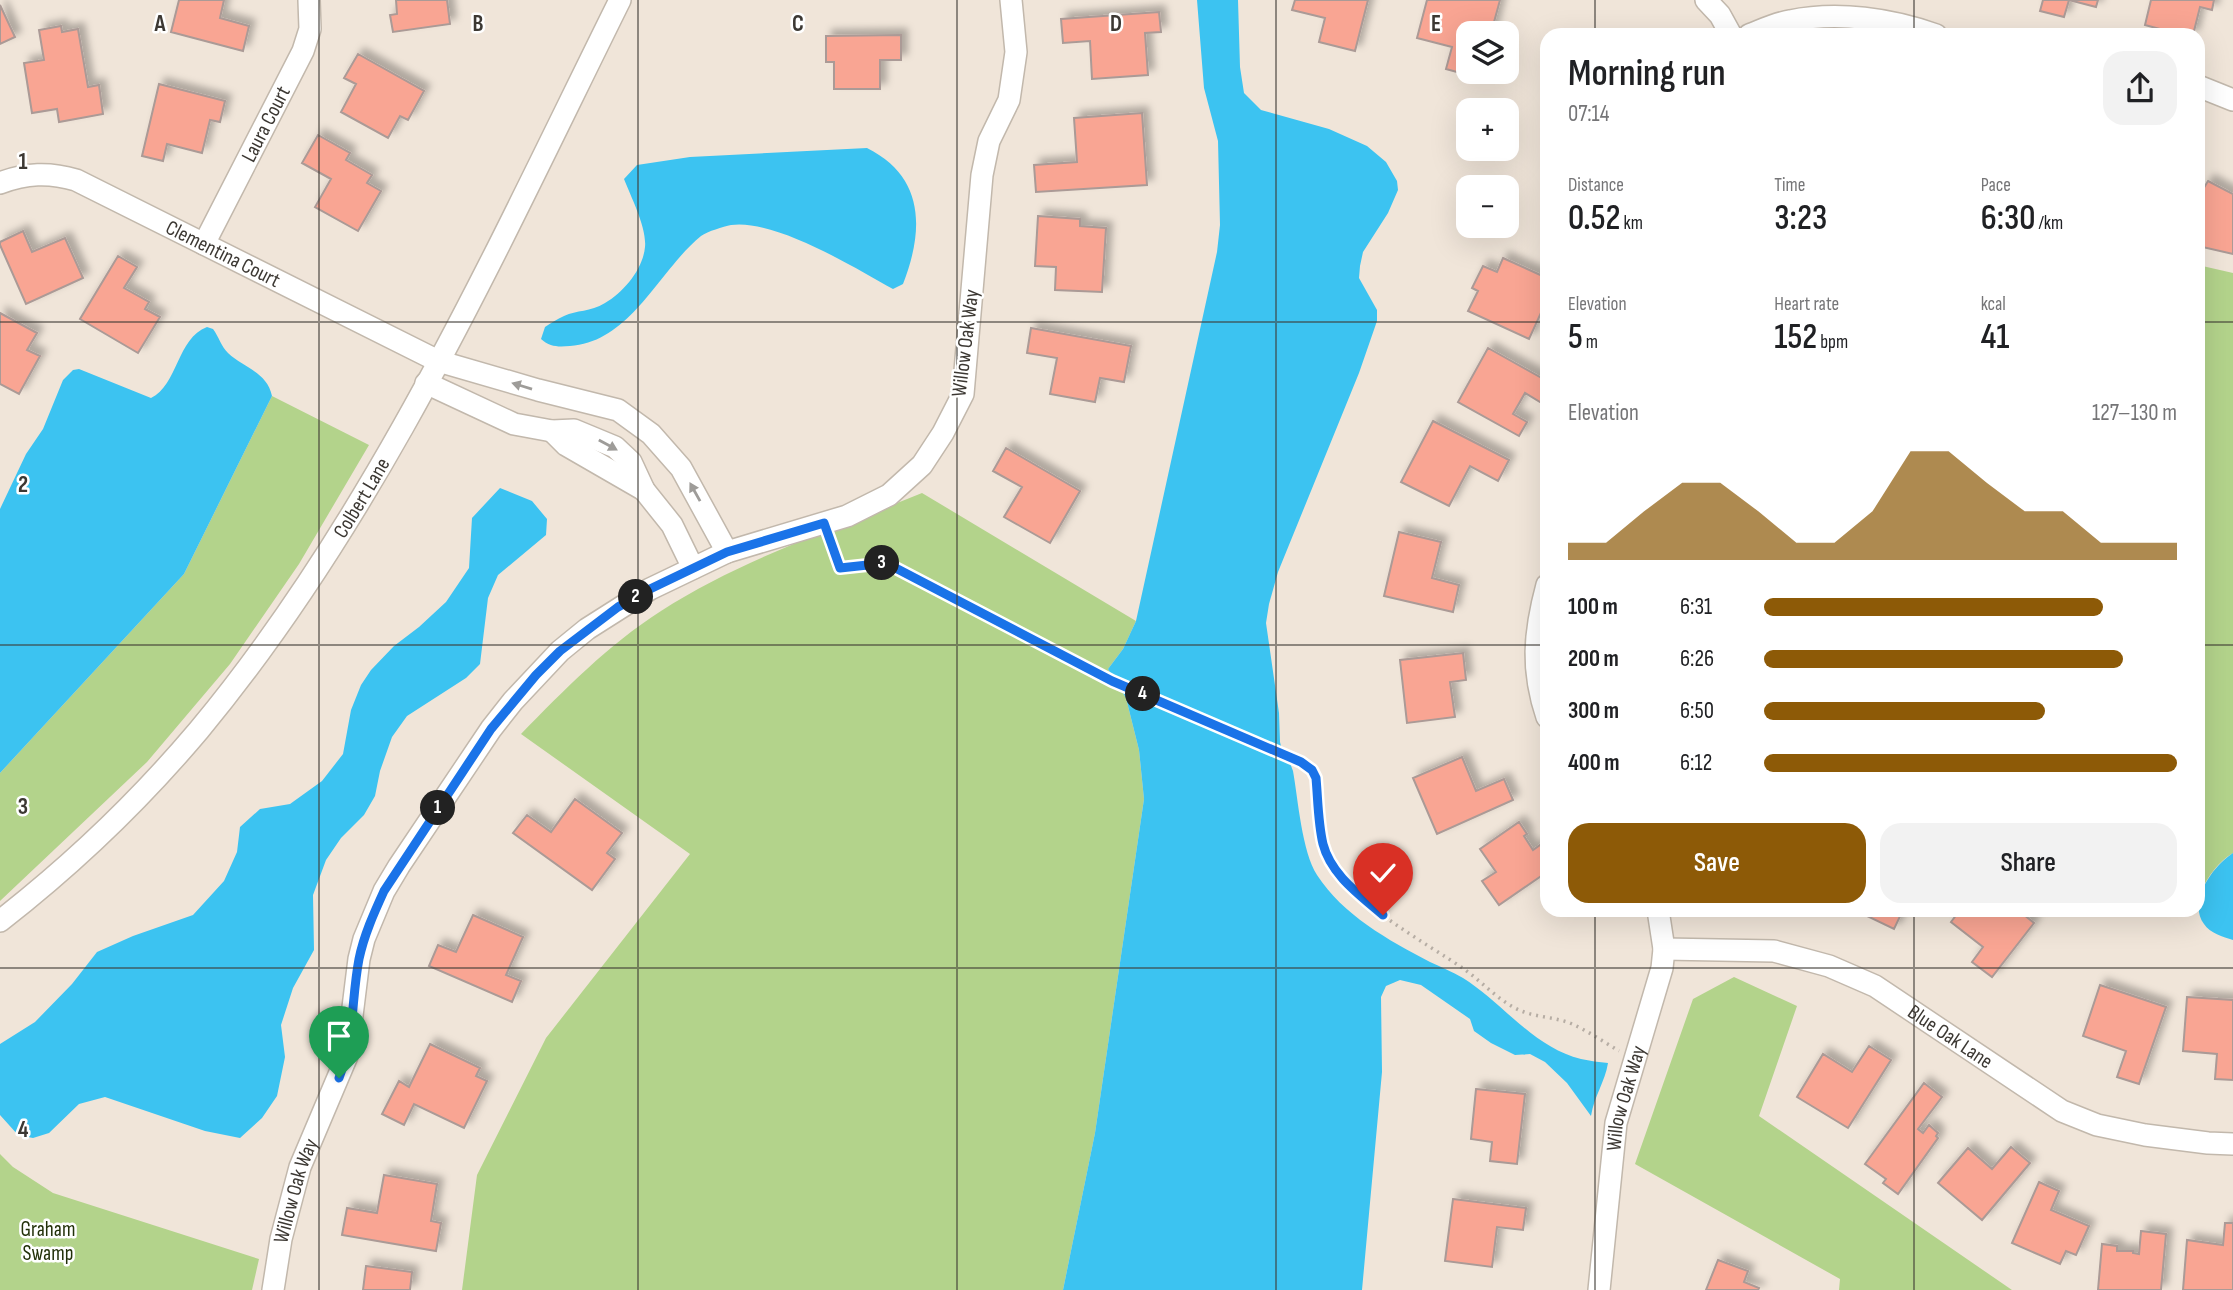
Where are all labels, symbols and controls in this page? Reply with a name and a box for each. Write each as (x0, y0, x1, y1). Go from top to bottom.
text: A (154, 10, 167, 38)
text: B (473, 10, 484, 38)
text: C (792, 10, 804, 38)
text: D (1110, 10, 1122, 38)
text: E (1431, 10, 1441, 38)
map controls (1456, 21, 1519, 238)
button: layers (1456, 21, 1519, 84)
text: Morning run (1568, 51, 1726, 96)
button: share (2103, 51, 2177, 125)
street label: Laura Court (236, 82, 296, 166)
button: + (1456, 98, 1519, 161)
text: 07:14 (1568, 100, 1609, 128)
text: 1 (18, 148, 28, 176)
text: Distance (1568, 174, 1624, 197)
text: Time (1774, 174, 1805, 197)
text: Pace (1981, 174, 2011, 197)
button: − (1456, 175, 1519, 238)
text: 0.52 (1568, 197, 1620, 240)
text: 3:23 (1774, 197, 1827, 240)
text: 6:30 (1981, 197, 2035, 240)
text: km (1620, 212, 1643, 235)
text: /km (2035, 212, 2063, 235)
street label: Clementina Court (162, 215, 284, 293)
street label: Willow Oak Way (947, 288, 984, 398)
text: Elevation (1568, 293, 1627, 316)
text: Heart rate (1774, 293, 1839, 316)
text: kcal (1981, 293, 2006, 316)
text: 5 (1568, 316, 1583, 359)
text: 152 (1774, 316, 1817, 359)
text: 41 (1981, 316, 2009, 359)
text: m (1583, 331, 1598, 354)
text: bpm (1817, 331, 1848, 354)
one-way arrow (511, 380, 532, 390)
text: Elevation (1568, 399, 1639, 427)
text: 127–130 m (2092, 399, 2177, 427)
one-way arrow (599, 439, 618, 451)
street label: Colbert Lane (328, 453, 396, 543)
text: 2 (18, 471, 28, 499)
one-way arrow (689, 483, 701, 502)
pin: 3 (864, 546, 900, 580)
text: 3 (877, 551, 886, 574)
pin: 2 (618, 580, 654, 614)
text: 2 (631, 585, 640, 608)
text: 100 m (1568, 593, 1618, 621)
text: 6:31 (1680, 593, 1712, 621)
text: 200 m (1568, 645, 1619, 673)
text: 6:26 (1680, 645, 1714, 673)
pin: 4 (1126, 676, 1160, 712)
text: 4 (1138, 682, 1147, 705)
text: 300 m (1568, 697, 1619, 725)
text: 6:50 (1680, 697, 1714, 725)
text: 400 m (1568, 749, 1619, 777)
text: 6:12 (1680, 749, 1712, 777)
pin: 1 (420, 790, 456, 826)
text: 3 (18, 793, 28, 821)
text: 1 (434, 796, 441, 819)
button: Save (1568, 823, 1866, 903)
button: Share (1880, 823, 2177, 903)
pin (1353, 843, 1413, 915)
icon: check (1364, 854, 1402, 892)
street label: Blue Oak Lane (1903, 1000, 1997, 1074)
pin (309, 1006, 369, 1078)
icon: arrive (320, 1017, 358, 1055)
street label: Willow Oak Way (1601, 1043, 1651, 1152)
text: 4 (18, 1116, 29, 1144)
street label: Willow Oak Way (268, 1135, 324, 1246)
park label: Graham Swamp (21, 1217, 75, 1266)

